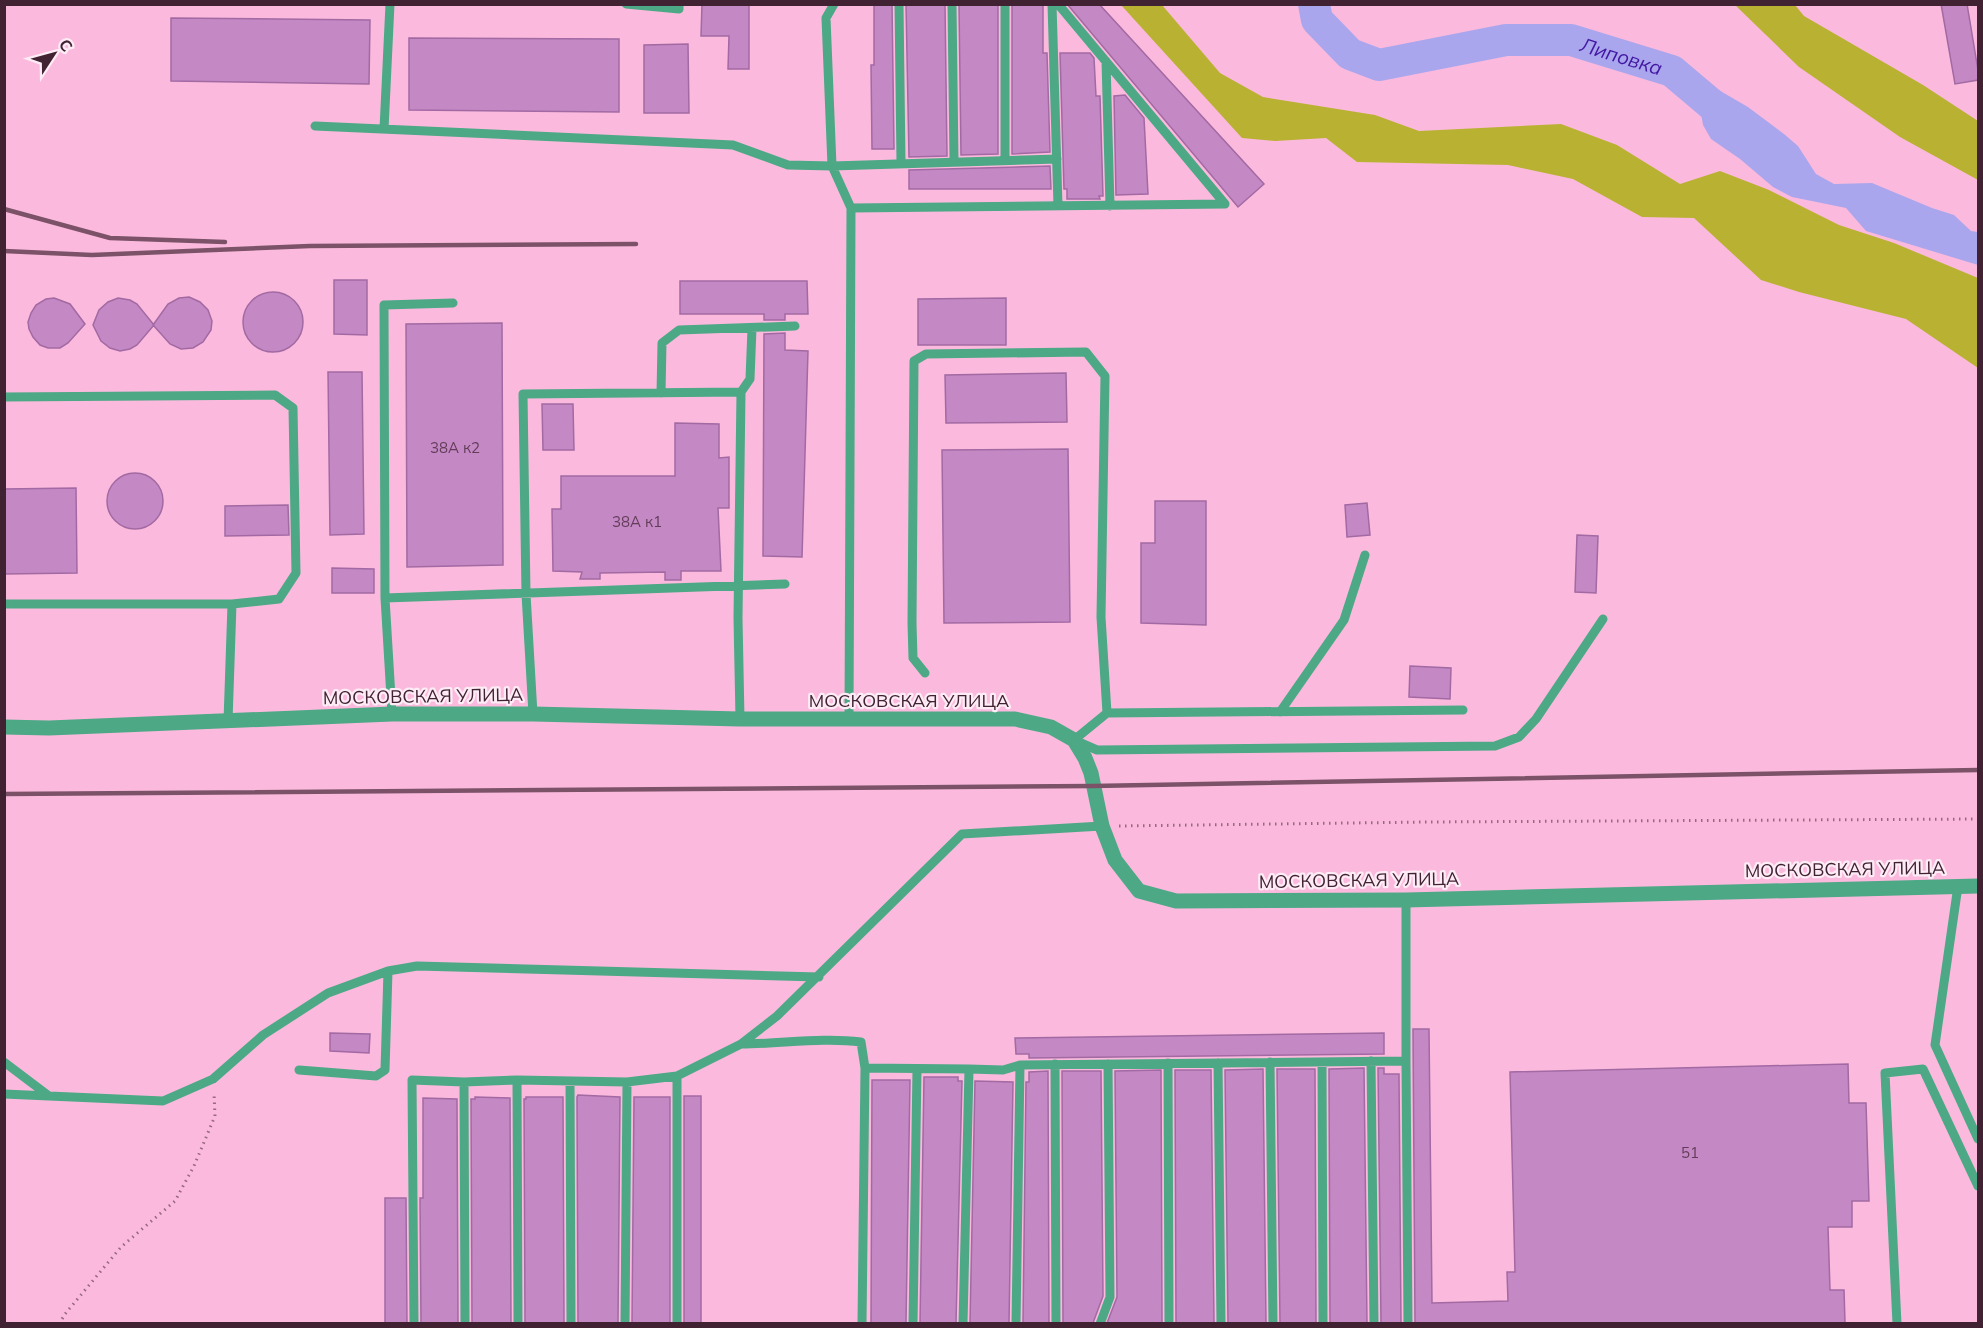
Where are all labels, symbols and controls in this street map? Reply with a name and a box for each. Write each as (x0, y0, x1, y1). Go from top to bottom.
north arrow (24, 24, 84, 84)
water label: Липовка (1576, 31, 1666, 80)
text: С (55, 35, 77, 56)
house number: 38А к2 (430, 438, 480, 457)
house number: 38А к1 (612, 512, 662, 531)
street label: МОСКОВСКАЯ УЛИЦА (323, 683, 523, 709)
street label: МОСКОВСКАЯ УЛИЦА (809, 689, 1009, 712)
street label: МОСКОВСКАЯ УЛИЦА (1745, 856, 1945, 882)
street label: МОСКОВСКАЯ УЛИЦА (1259, 867, 1459, 893)
house number: 51 (1681, 1143, 1699, 1162)

